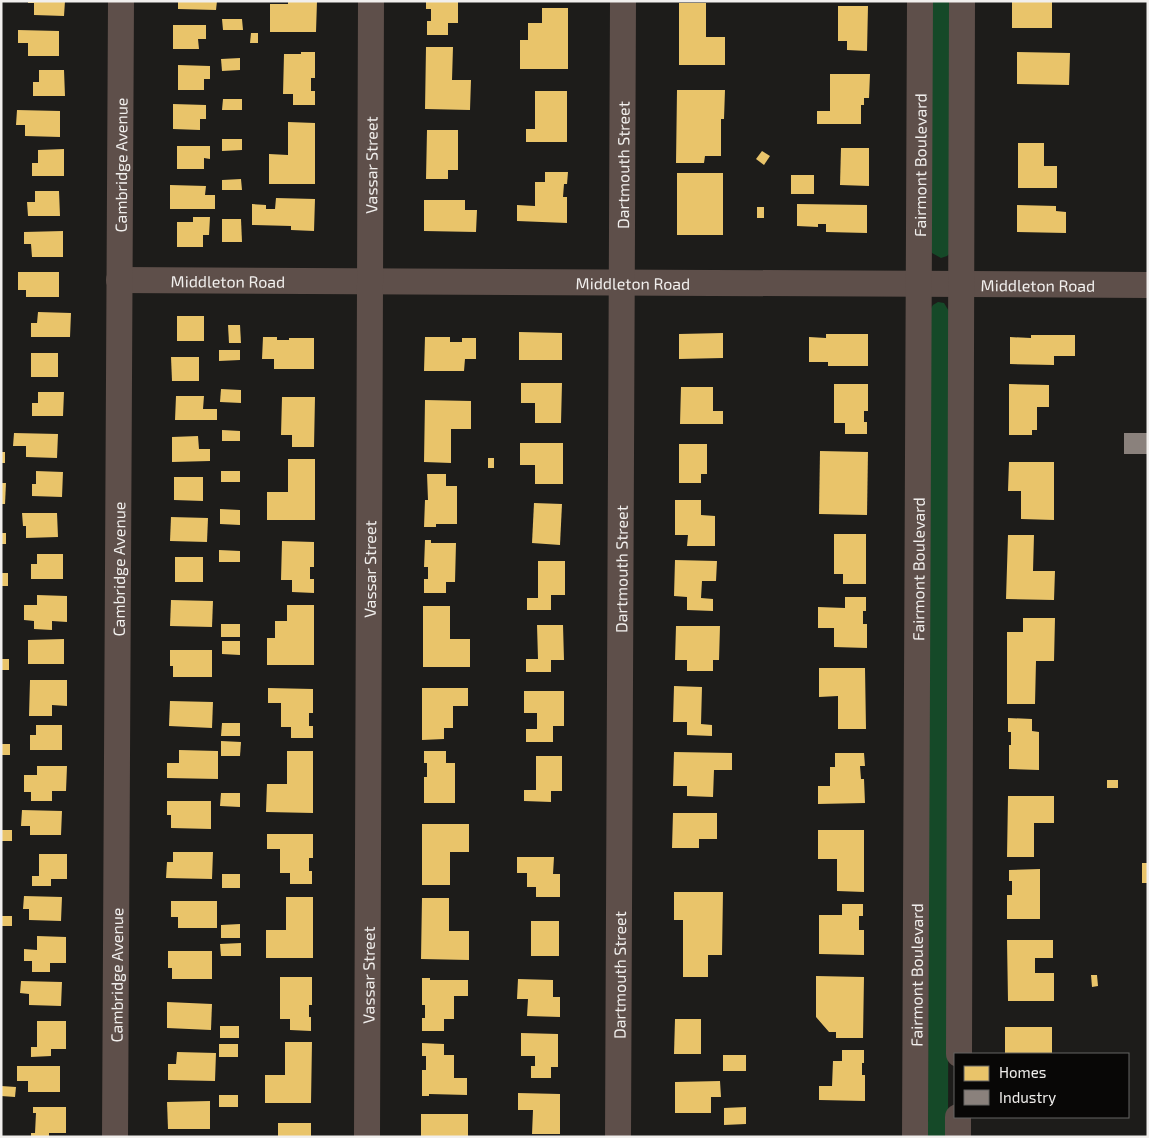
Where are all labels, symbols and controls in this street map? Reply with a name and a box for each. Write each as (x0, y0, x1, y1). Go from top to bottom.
street label: Fairmont Boulevard (909, 93, 929, 237)
street label: Cambridge Avenue (110, 97, 130, 233)
street label: Dartmouth Street (612, 101, 632, 229)
street label: Vassar Street (361, 116, 380, 214)
street label: Middleton Road (171, 271, 285, 290)
street label: Middleton Road (576, 273, 690, 292)
street label: Middleton Road (981, 275, 1095, 294)
street label: Fairmont Boulevard (908, 497, 927, 641)
street label: Cambridge Avenue (108, 501, 128, 637)
street label: Dartmouth Street (611, 505, 630, 633)
street label: Vassar Street (359, 520, 379, 618)
street label: Fairmont Boulevard (906, 903, 926, 1047)
street label: Cambridge Avenue (106, 907, 126, 1043)
street label: Dartmouth Street (609, 911, 628, 1039)
street label: Vassar Street (358, 926, 377, 1024)
legend (954, 1053, 1129, 1118)
text: Homes (999, 1063, 1046, 1081)
text: Industry (999, 1088, 1056, 1106)

